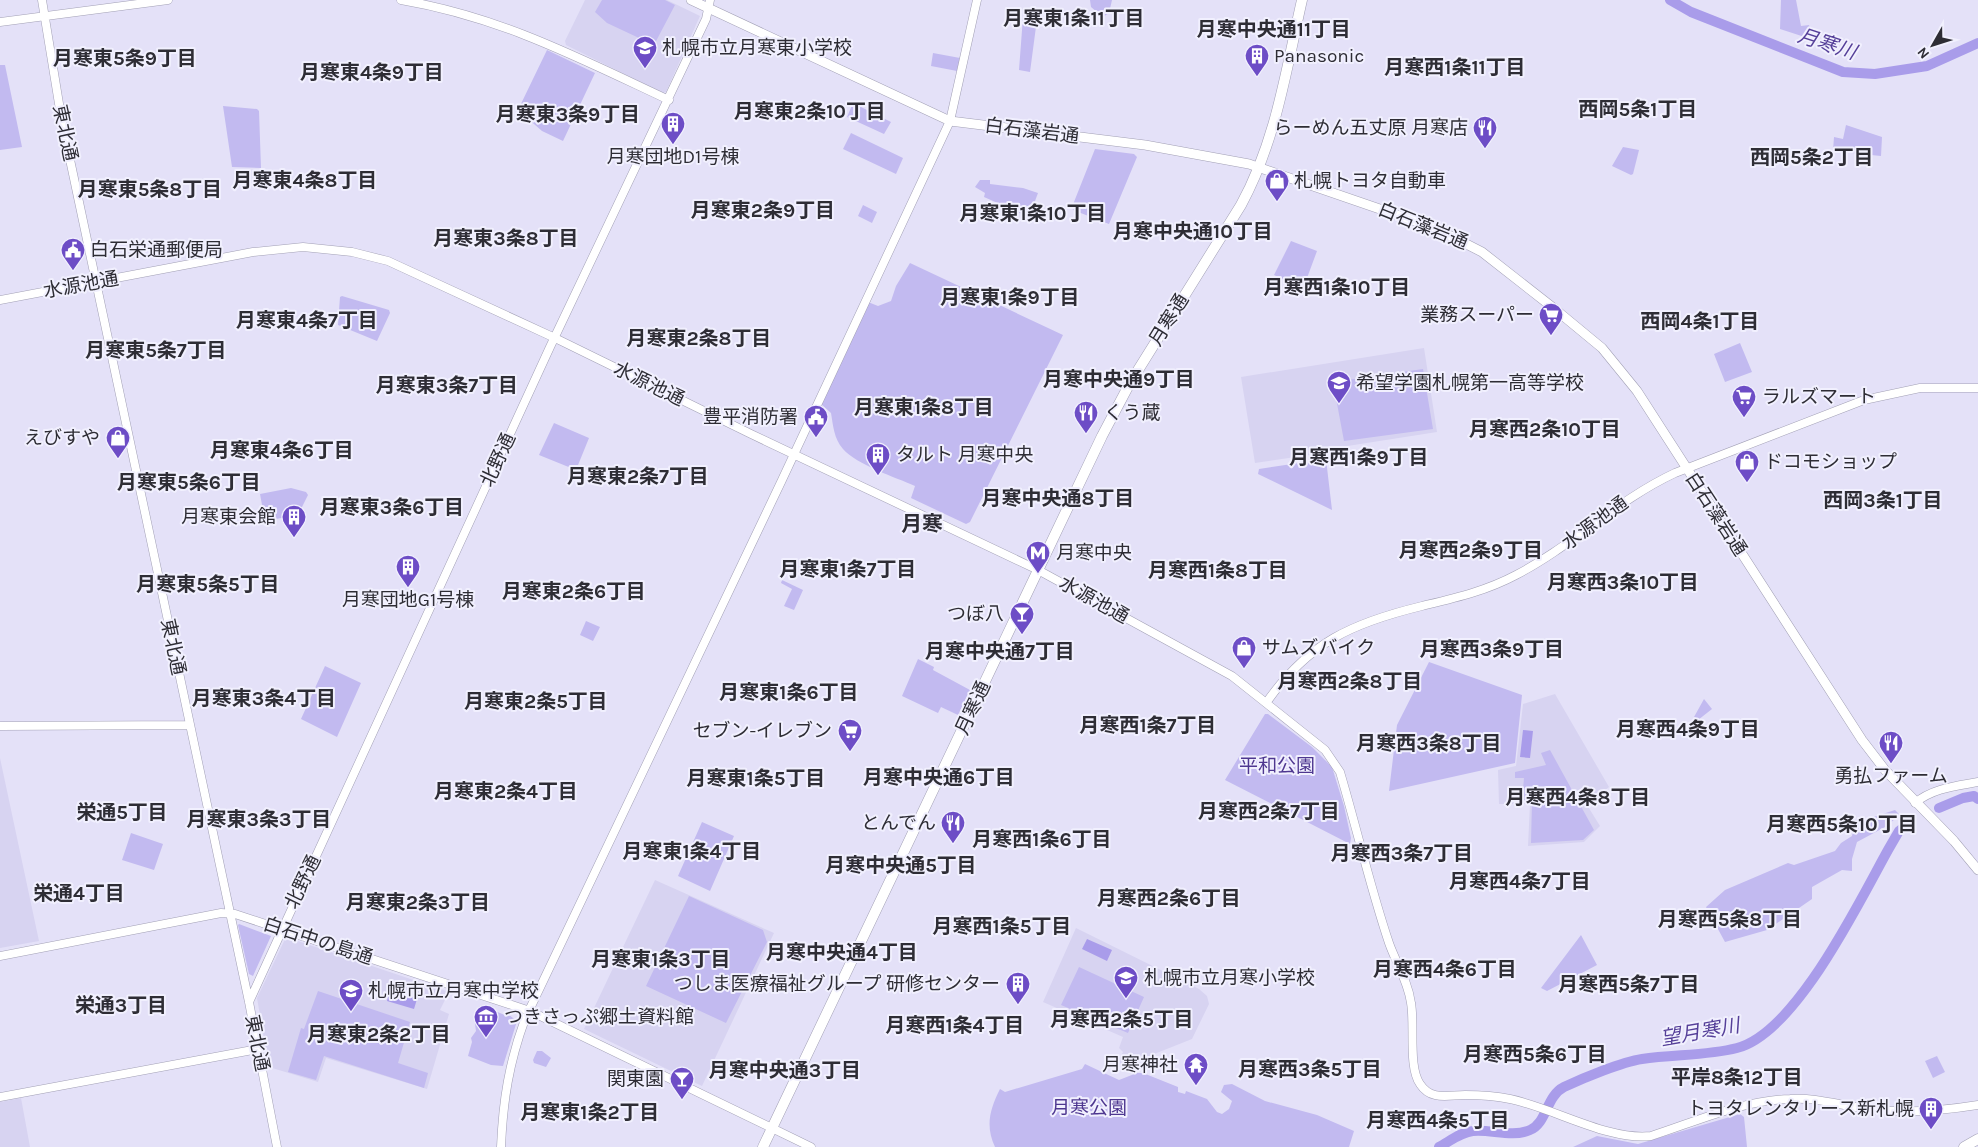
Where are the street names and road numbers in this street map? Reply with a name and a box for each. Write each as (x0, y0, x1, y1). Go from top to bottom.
street label: 東北通 (48, 103, 82, 163)
street label: 白石藻岩通 (984, 114, 1080, 148)
street label: 白石藻岩通 (1375, 198, 1471, 254)
street label: 水源池通 (42, 268, 120, 302)
street label: 月寒通 (1145, 290, 1193, 350)
street label: 水源池通 (610, 357, 688, 411)
street label: 北野通 (476, 430, 520, 490)
street label: 白石藻岩通 (1681, 468, 1751, 560)
street label: 水源池通 (1558, 492, 1632, 554)
street label: 水源池通 (1055, 572, 1133, 628)
street label: 東北通 (156, 617, 190, 677)
street label: 月寒通 (951, 678, 995, 738)
street label: 北野通 (281, 852, 325, 912)
street label: 白石中の島通 (260, 913, 376, 969)
street label: 東北通 (241, 1013, 273, 1073)

